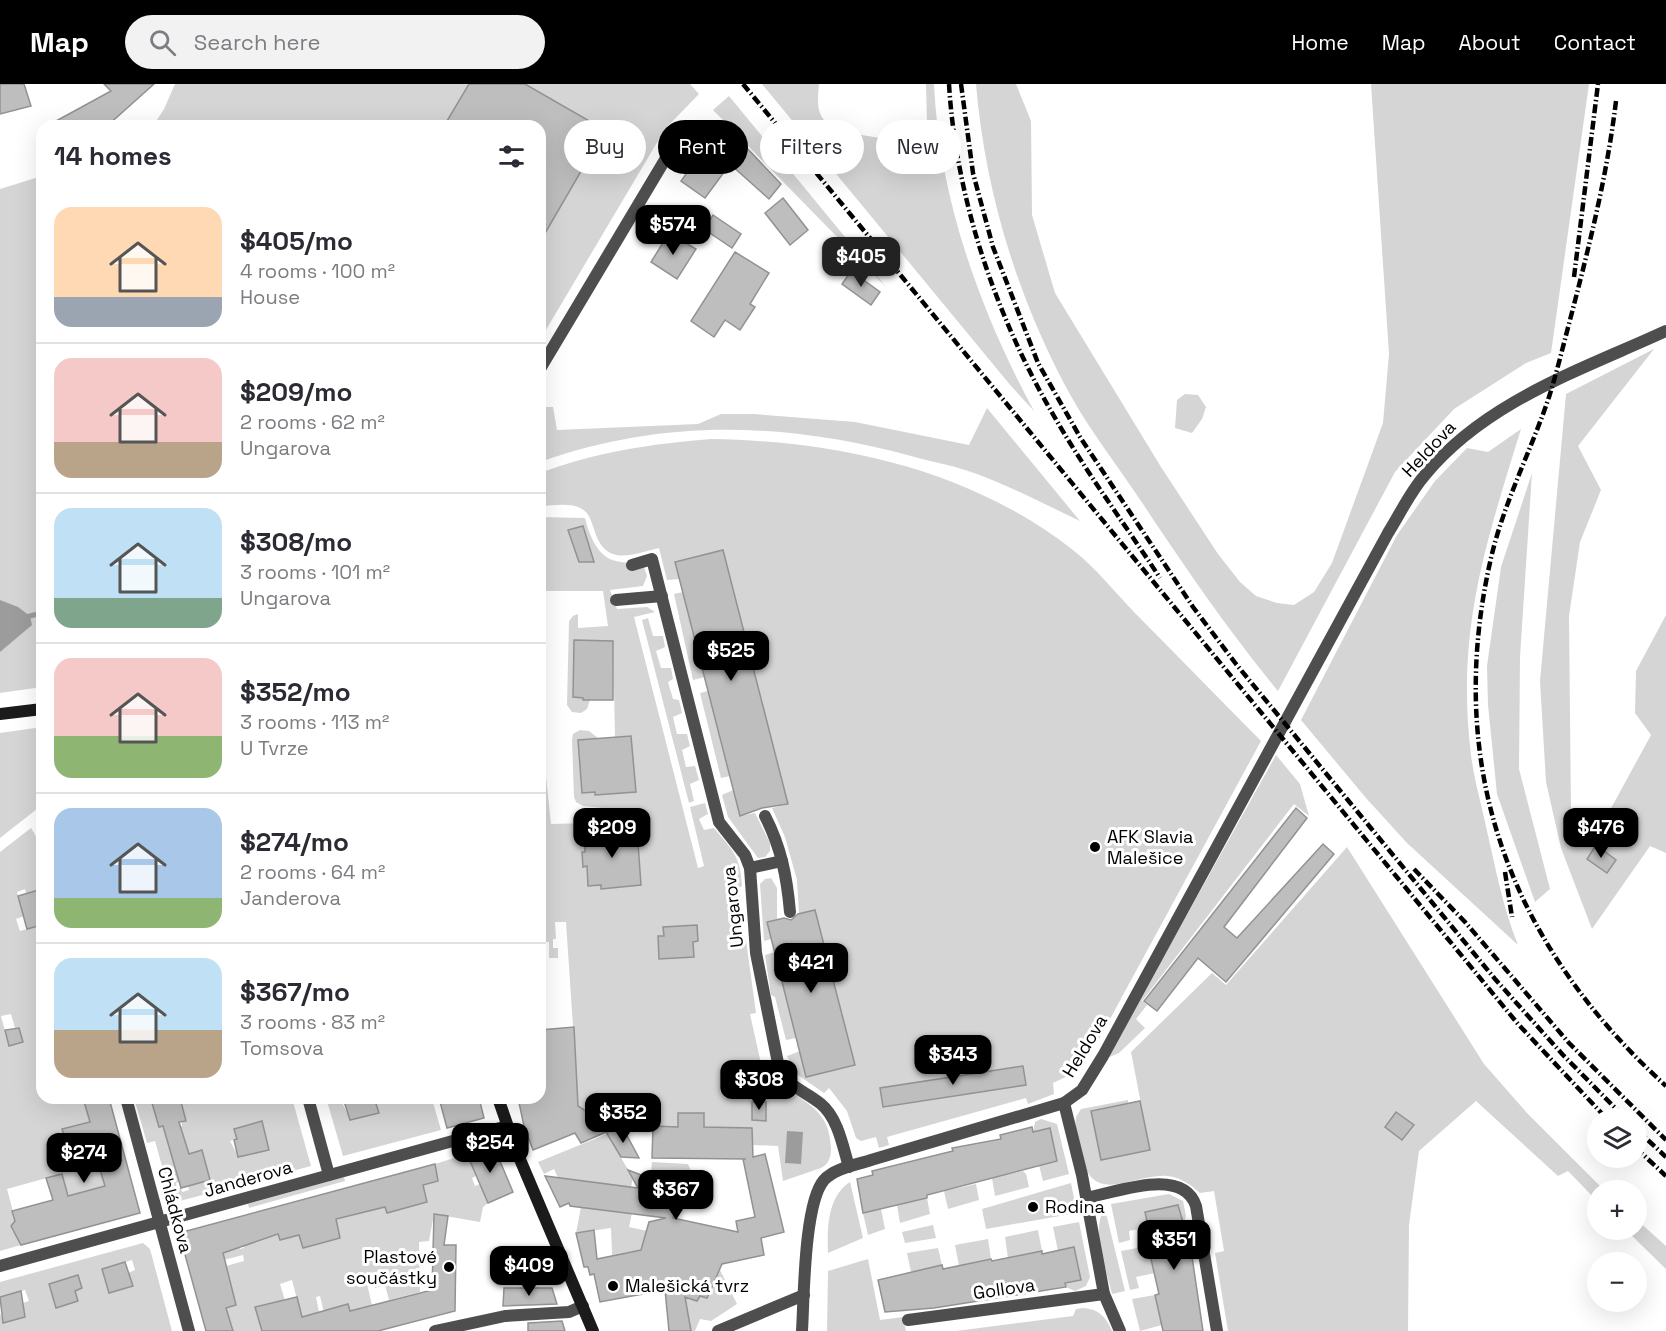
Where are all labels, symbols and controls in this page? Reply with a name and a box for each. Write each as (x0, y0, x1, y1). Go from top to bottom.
search box (125, 15, 545, 69)
text: Map (30, 24, 89, 60)
icon: search (146, 26, 179, 59)
text: Search here (194, 28, 321, 56)
text: Home (1291, 29, 1349, 56)
text: Map (1382, 29, 1426, 56)
text: About (1459, 29, 1521, 56)
text: Contact (1554, 29, 1636, 56)
chip: Buy (564, 120, 646, 174)
chip: Rent (658, 120, 748, 174)
chip: Filters (760, 120, 864, 174)
chip: New (876, 120, 961, 174)
text: 14 homes (54, 139, 172, 173)
icon: filters (495, 140, 528, 173)
pin: $574 (637, 205, 709, 256)
text: $574 (650, 211, 696, 237)
text: $405/mo (240, 224, 353, 258)
icon: home (102, 231, 174, 303)
pin: $405 (825, 237, 897, 288)
text: $405 (836, 243, 886, 269)
text: 4 rooms · 100 m² (240, 258, 395, 284)
text: House (240, 284, 300, 310)
text: $209/mo (240, 375, 352, 409)
icon: home (102, 382, 174, 454)
text: 2 rooms · 62 m² (240, 409, 385, 435)
street label: Heldova (1397, 416, 1461, 482)
text: Ungarova (240, 435, 331, 461)
text: $308/mo (240, 525, 352, 559)
icon: home (102, 532, 174, 604)
text: 3 rooms · 101 m² (240, 559, 390, 585)
text: Ungarova (240, 585, 331, 611)
pin: $525 (695, 631, 767, 682)
text: $525 (707, 637, 755, 663)
text: $352/mo (240, 675, 351, 709)
icon: home (102, 682, 174, 754)
text: 3 rooms · 113 m² (240, 709, 389, 735)
text: U Tvrze (240, 735, 309, 761)
pin: $209 (576, 808, 648, 859)
pin: $476 (1565, 808, 1637, 859)
text: $209 (587, 814, 637, 840)
text: $476 (1577, 814, 1625, 840)
text: $274/mo (240, 825, 349, 859)
place label: AFK Slavia Malešice (1107, 825, 1193, 869)
icon: home (102, 832, 174, 904)
marker: AFK Slavia Malešice (1088, 840, 1102, 854)
text: 2 rooms · 64 m² (240, 859, 385, 885)
street label: Ungarova (717, 865, 748, 949)
text: Janderova (240, 885, 341, 911)
pin: $421 (775, 943, 847, 994)
text: $421 (788, 949, 834, 975)
text: $367/mo (240, 975, 350, 1009)
icon: home (102, 982, 174, 1054)
text: 3 rooms · 83 m² (240, 1009, 385, 1035)
street label: Heldova (1057, 1010, 1112, 1081)
text: Tomsova (240, 1035, 324, 1061)
pin: $343 (917, 1035, 989, 1086)
text: $343 (928, 1041, 978, 1067)
pin: $308 (723, 1060, 795, 1111)
text: $308 (734, 1066, 784, 1092)
pin: $352 (587, 1093, 659, 1144)
text: $352 (599, 1099, 647, 1125)
map controls (1587, 1108, 1647, 1312)
button: layers (1587, 1108, 1647, 1168)
pin: $254 (454, 1123, 526, 1174)
text: $254 (466, 1129, 514, 1155)
pin: $274 (48, 1133, 120, 1184)
text: $274 (61, 1139, 107, 1165)
street label: Janderova (201, 1155, 295, 1202)
street label: Chládkova (153, 1164, 198, 1256)
pin: $367 (640, 1170, 712, 1221)
text: $367 (652, 1176, 700, 1202)
button: + (1587, 1180, 1647, 1240)
place label: Rodina (1045, 1195, 1105, 1218)
marker: Rodina (1026, 1200, 1040, 1214)
pin: $351 (1138, 1220, 1210, 1271)
text: $351 (1152, 1226, 1196, 1252)
place label: Plastové součástky (346, 1245, 437, 1289)
pin: $409 (493, 1246, 565, 1297)
text: $409 (504, 1252, 554, 1278)
button: − (1587, 1252, 1647, 1312)
marker: Plastové součástky (442, 1260, 456, 1274)
street label: Gollova (971, 1273, 1036, 1304)
place label: Malešická tvrz (625, 1274, 749, 1297)
marker: Malešická tvrz (606, 1279, 620, 1293)

